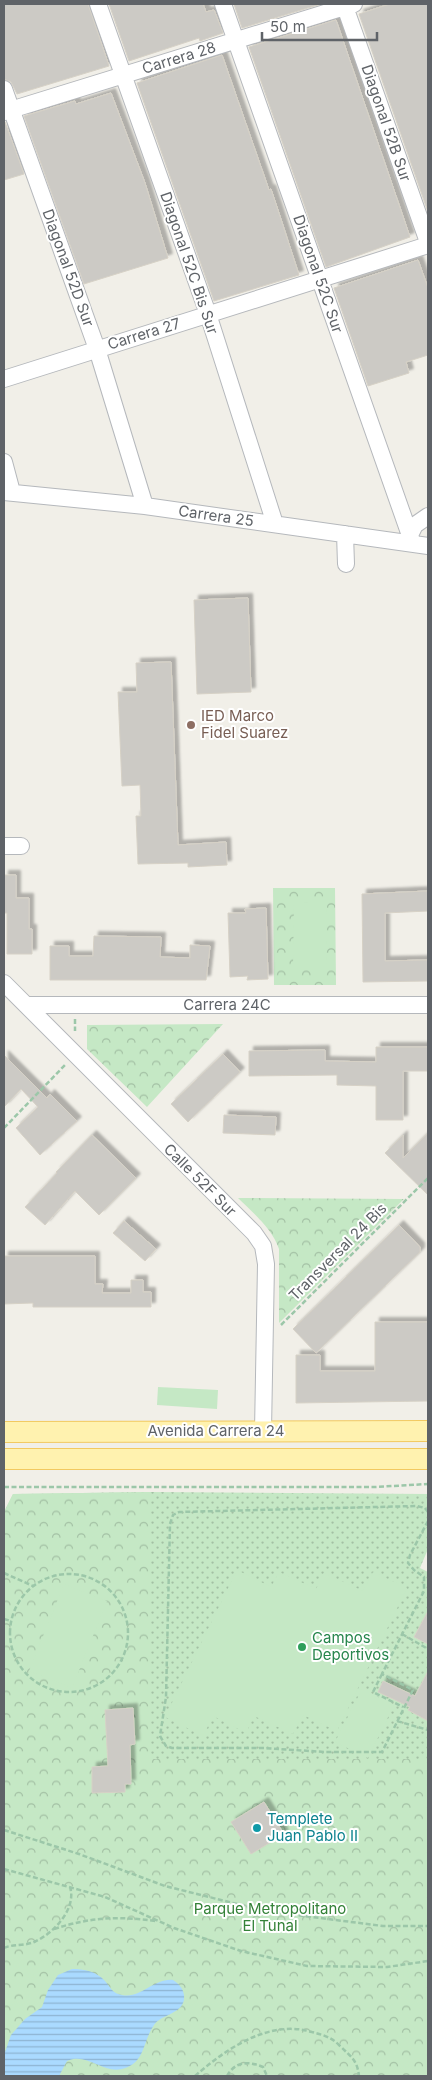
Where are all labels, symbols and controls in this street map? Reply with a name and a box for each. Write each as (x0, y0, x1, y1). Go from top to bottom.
scale bar (262, 10, 377, 42)
text: 50 m (270, 17, 306, 36)
street label: Carrera 28 (140, 37, 218, 78)
street label: Diagonal 52B Sur (358, 62, 416, 184)
street label: Diagonal 52C Bis Sur (156, 189, 223, 337)
street label: Diagonal 52D Sur (38, 206, 99, 330)
street label: Diagonal 52C Sur (289, 212, 348, 336)
street label: Carrera 27 (105, 313, 183, 354)
street label: Carrera 25 (177, 501, 255, 530)
place label: IED Marco Fidel Suarez (201, 706, 288, 742)
marker: IED Marco Fidel Suarez (185, 719, 197, 731)
street label: Carrera 24C (183, 995, 271, 1014)
street label: Calle 52F Sur (160, 1139, 241, 1220)
street label: Transversal 24 Bis (285, 1199, 391, 1305)
street label: Avenida Carrera 24 (148, 1421, 284, 1440)
place label: Campos Deportivos (312, 1628, 389, 1664)
marker: Campos Deportivos (296, 1641, 308, 1653)
place label: Templete Juan Pablo II (267, 1809, 358, 1845)
marker: Templete Juan Pablo II (251, 1822, 263, 1834)
park label: Parque Metropolitano El Tunal (194, 1899, 346, 1935)

